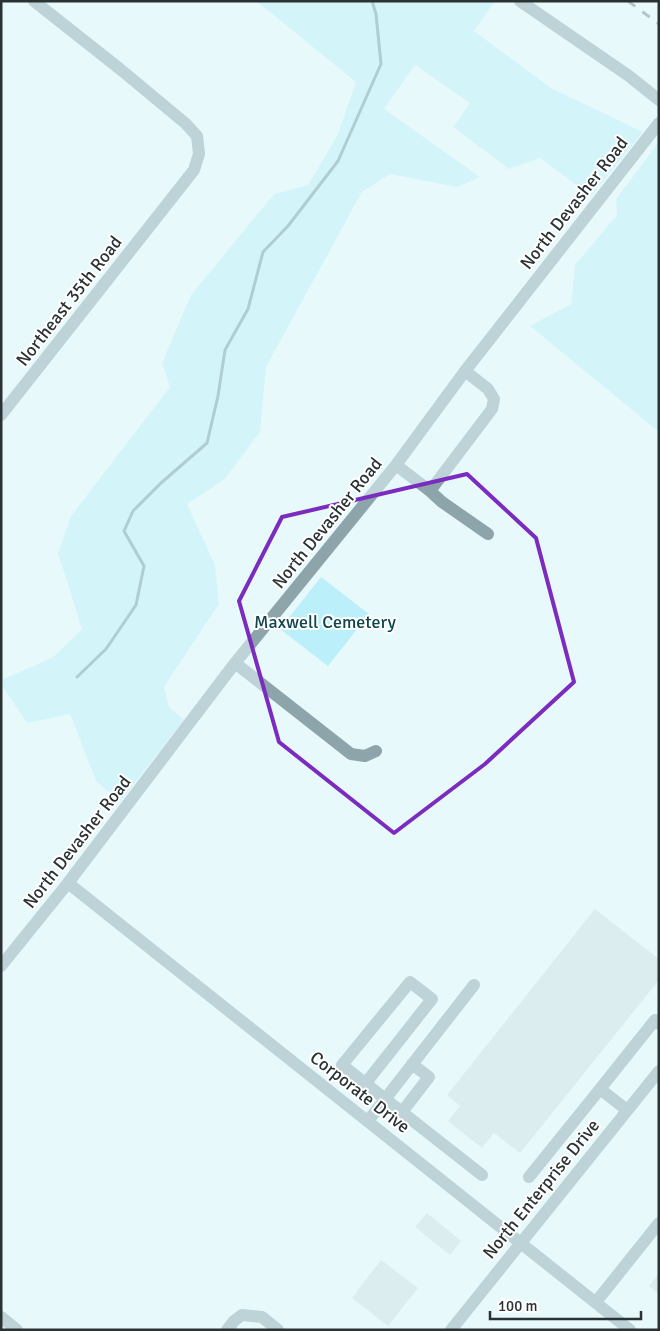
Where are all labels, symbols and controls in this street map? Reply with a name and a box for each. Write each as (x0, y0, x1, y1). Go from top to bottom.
street label: North Devasher Road (515, 132, 633, 274)
street label: Northeast 35th Road (11, 232, 127, 370)
street label: North Devasher Road (267, 453, 387, 593)
park label: Maxwell Cemetery (254, 611, 397, 633)
street label: North Devasher Road (18, 771, 136, 913)
street label: Corporate Drive (306, 1046, 414, 1138)
street label: North Enterprise Drive (478, 1115, 604, 1263)
scale bar (490, 1288, 641, 1320)
text: 100 m (498, 1297, 538, 1315)

